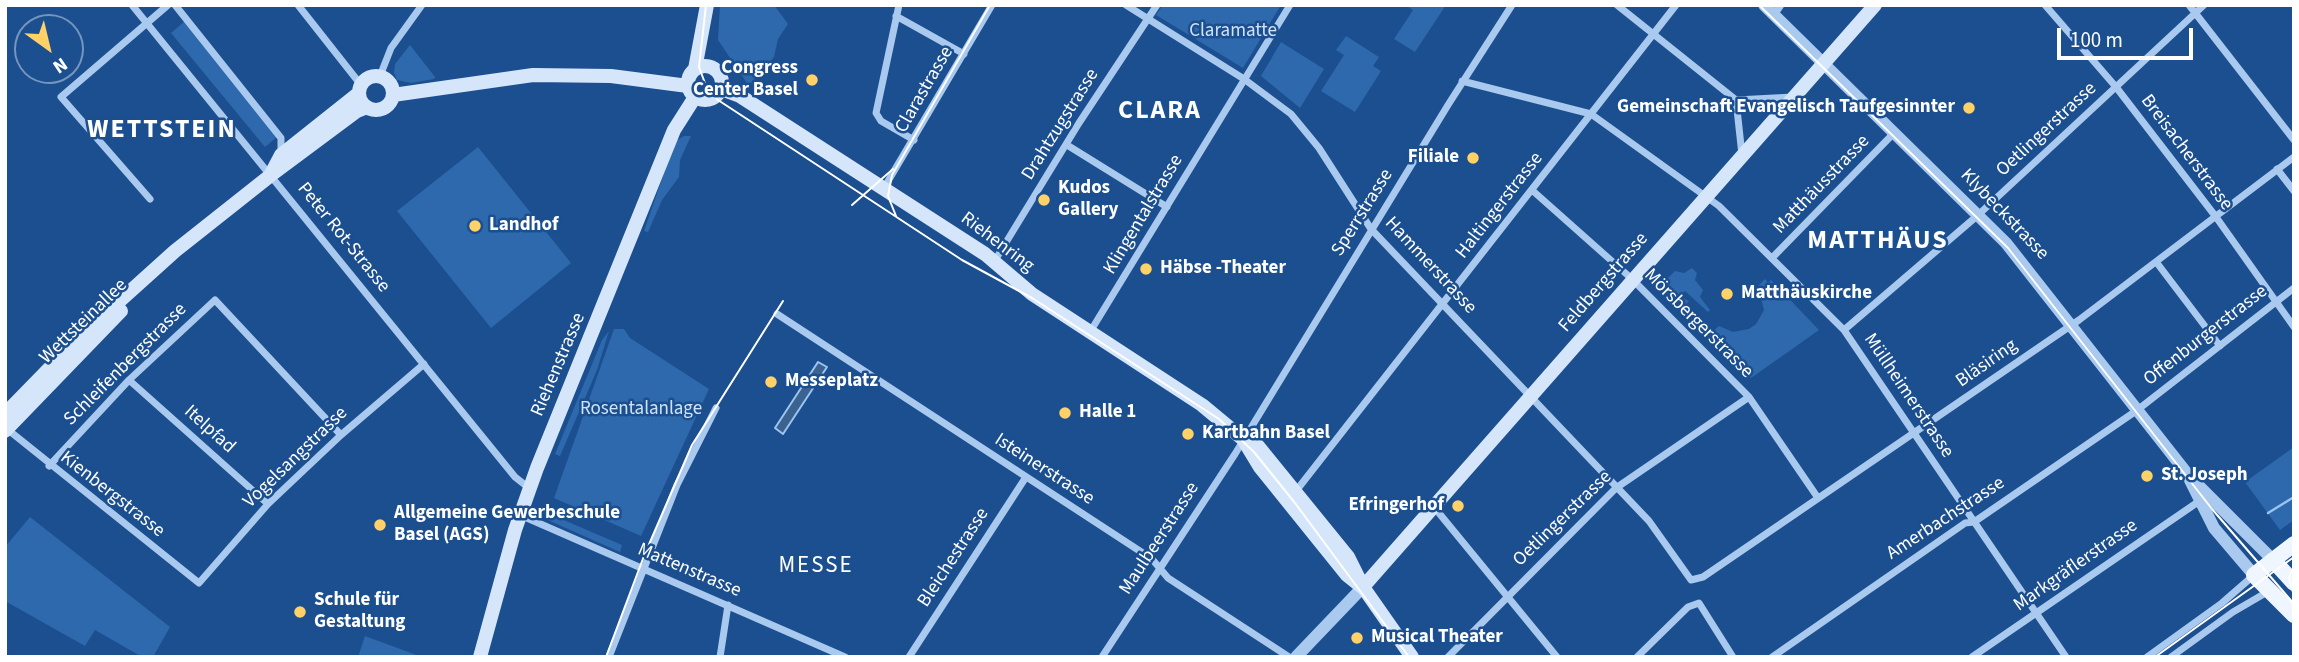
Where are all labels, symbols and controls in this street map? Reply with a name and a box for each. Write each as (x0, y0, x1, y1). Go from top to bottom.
north arrow (14, 14, 84, 84)
scale bar (2061, 14, 2198, 58)
park label: Claramatte (1189, 21, 1277, 43)
text: 100 m (2070, 25, 2123, 55)
street label: Clarastrasse (891, 43, 959, 137)
text: N (47, 50, 73, 80)
place label: Congress Center Basel (693, 58, 798, 102)
street label: Drahtzugstrasse (1018, 65, 1104, 185)
marker: Congress Center Basel (804, 72, 820, 88)
street label: Oetlingerstrasse (1992, 78, 2102, 182)
street label: Breisacherstrasse (2135, 91, 2237, 215)
district label: CLARA (1119, 96, 1201, 128)
place label: Gemeinschaft Evangelisch Taufgesinnter (1617, 97, 1955, 119)
marker: Gemeinschaft Evangelisch Taufgesinnter (1961, 100, 1977, 116)
district label: WETTSTEIN (88, 115, 236, 147)
street label: Matthäusstrasse (1769, 131, 1875, 239)
place label: Filiale (1408, 147, 1459, 169)
street label: Haltingerstrasse (1451, 148, 1549, 264)
marker: Filiale (1465, 150, 1481, 166)
street label: Klingentalstrasse (1099, 151, 1189, 279)
street label: Sperrstrasse (1327, 165, 1399, 261)
street label: Klybeckstrasse (1955, 165, 2053, 265)
street label: Peter Rot-Strasse (292, 178, 394, 298)
place label: Kudos Gallery (1058, 178, 1118, 222)
marker: Kudos Gallery (1036, 192, 1052, 208)
street label: Riehenring (956, 208, 1038, 278)
street label: Hammerstrasse (1379, 213, 1481, 319)
place label: Landhof (489, 215, 558, 237)
marker: Landhof (467, 218, 483, 234)
district label: MATTHÄUS (1808, 226, 1948, 258)
street label: Feldbergstrasse (1554, 228, 1654, 338)
place label: Häbse -Theater (1160, 258, 1286, 280)
marker: Häbse -Theater (1138, 261, 1154, 277)
street label: Mörsbergerstrasse (1639, 265, 1757, 383)
street label: Wettsteinallee (36, 275, 132, 369)
street label: Offenburgerstrasse (2140, 281, 2272, 391)
place label: Matthäuskirche (1741, 283, 1872, 305)
marker: Matthäuskirche (1719, 286, 1735, 302)
street label: Schleifenbergstrasse (60, 299, 192, 431)
street label: Riehenstrasse (527, 310, 591, 420)
street label: Müllheimerstrasse (1858, 330, 1958, 462)
street label: Bläsiring (1952, 335, 2022, 393)
place label: Messeplatz (785, 371, 878, 393)
marker: Messeplatz (763, 374, 779, 390)
park label: Rosentalanlage (580, 399, 702, 421)
street label: Itelpfad (179, 401, 239, 459)
place label: Halle 1 (1079, 402, 1136, 424)
street label: Vogelsangstrasse (239, 403, 353, 513)
marker: Halle 1 (1057, 405, 1073, 421)
place label: Kartbahn Basel (1202, 423, 1330, 445)
marker: Kartbahn Basel (1180, 426, 1196, 442)
street label: Isteinerstrasse (990, 429, 1098, 511)
street label: Kienbergstrasse (55, 447, 169, 543)
place label: St. Joseph (2161, 465, 2248, 487)
street label: Oetlingerstrasse (1509, 466, 1617, 572)
marker: St. Joseph (2139, 468, 2155, 484)
street label: Amerbachstrasse (1883, 472, 2009, 566)
street label: Maulbeerstrasse (1115, 478, 1205, 600)
place label: Efringerhof (1348, 495, 1444, 517)
marker: Efringerhof (1450, 498, 1466, 514)
place label: Allgemeine Gewerbeschule Basel (AGS) (394, 503, 620, 547)
street label: Bleichestrasse (914, 504, 994, 612)
street label: Markgräflerstrasse (2010, 515, 2142, 617)
marker: Allgemeine Gewerbeschule Basel (AGS) (372, 517, 388, 533)
street label: Mattenstrasse (634, 539, 744, 603)
district label: MESSE (779, 553, 853, 581)
place label: Schule für Gestaltung (314, 590, 405, 634)
marker: Schule für Gestaltung (292, 604, 308, 620)
place label: Musical Theater (1371, 627, 1503, 649)
marker: Musical Theater (1349, 630, 1365, 646)

